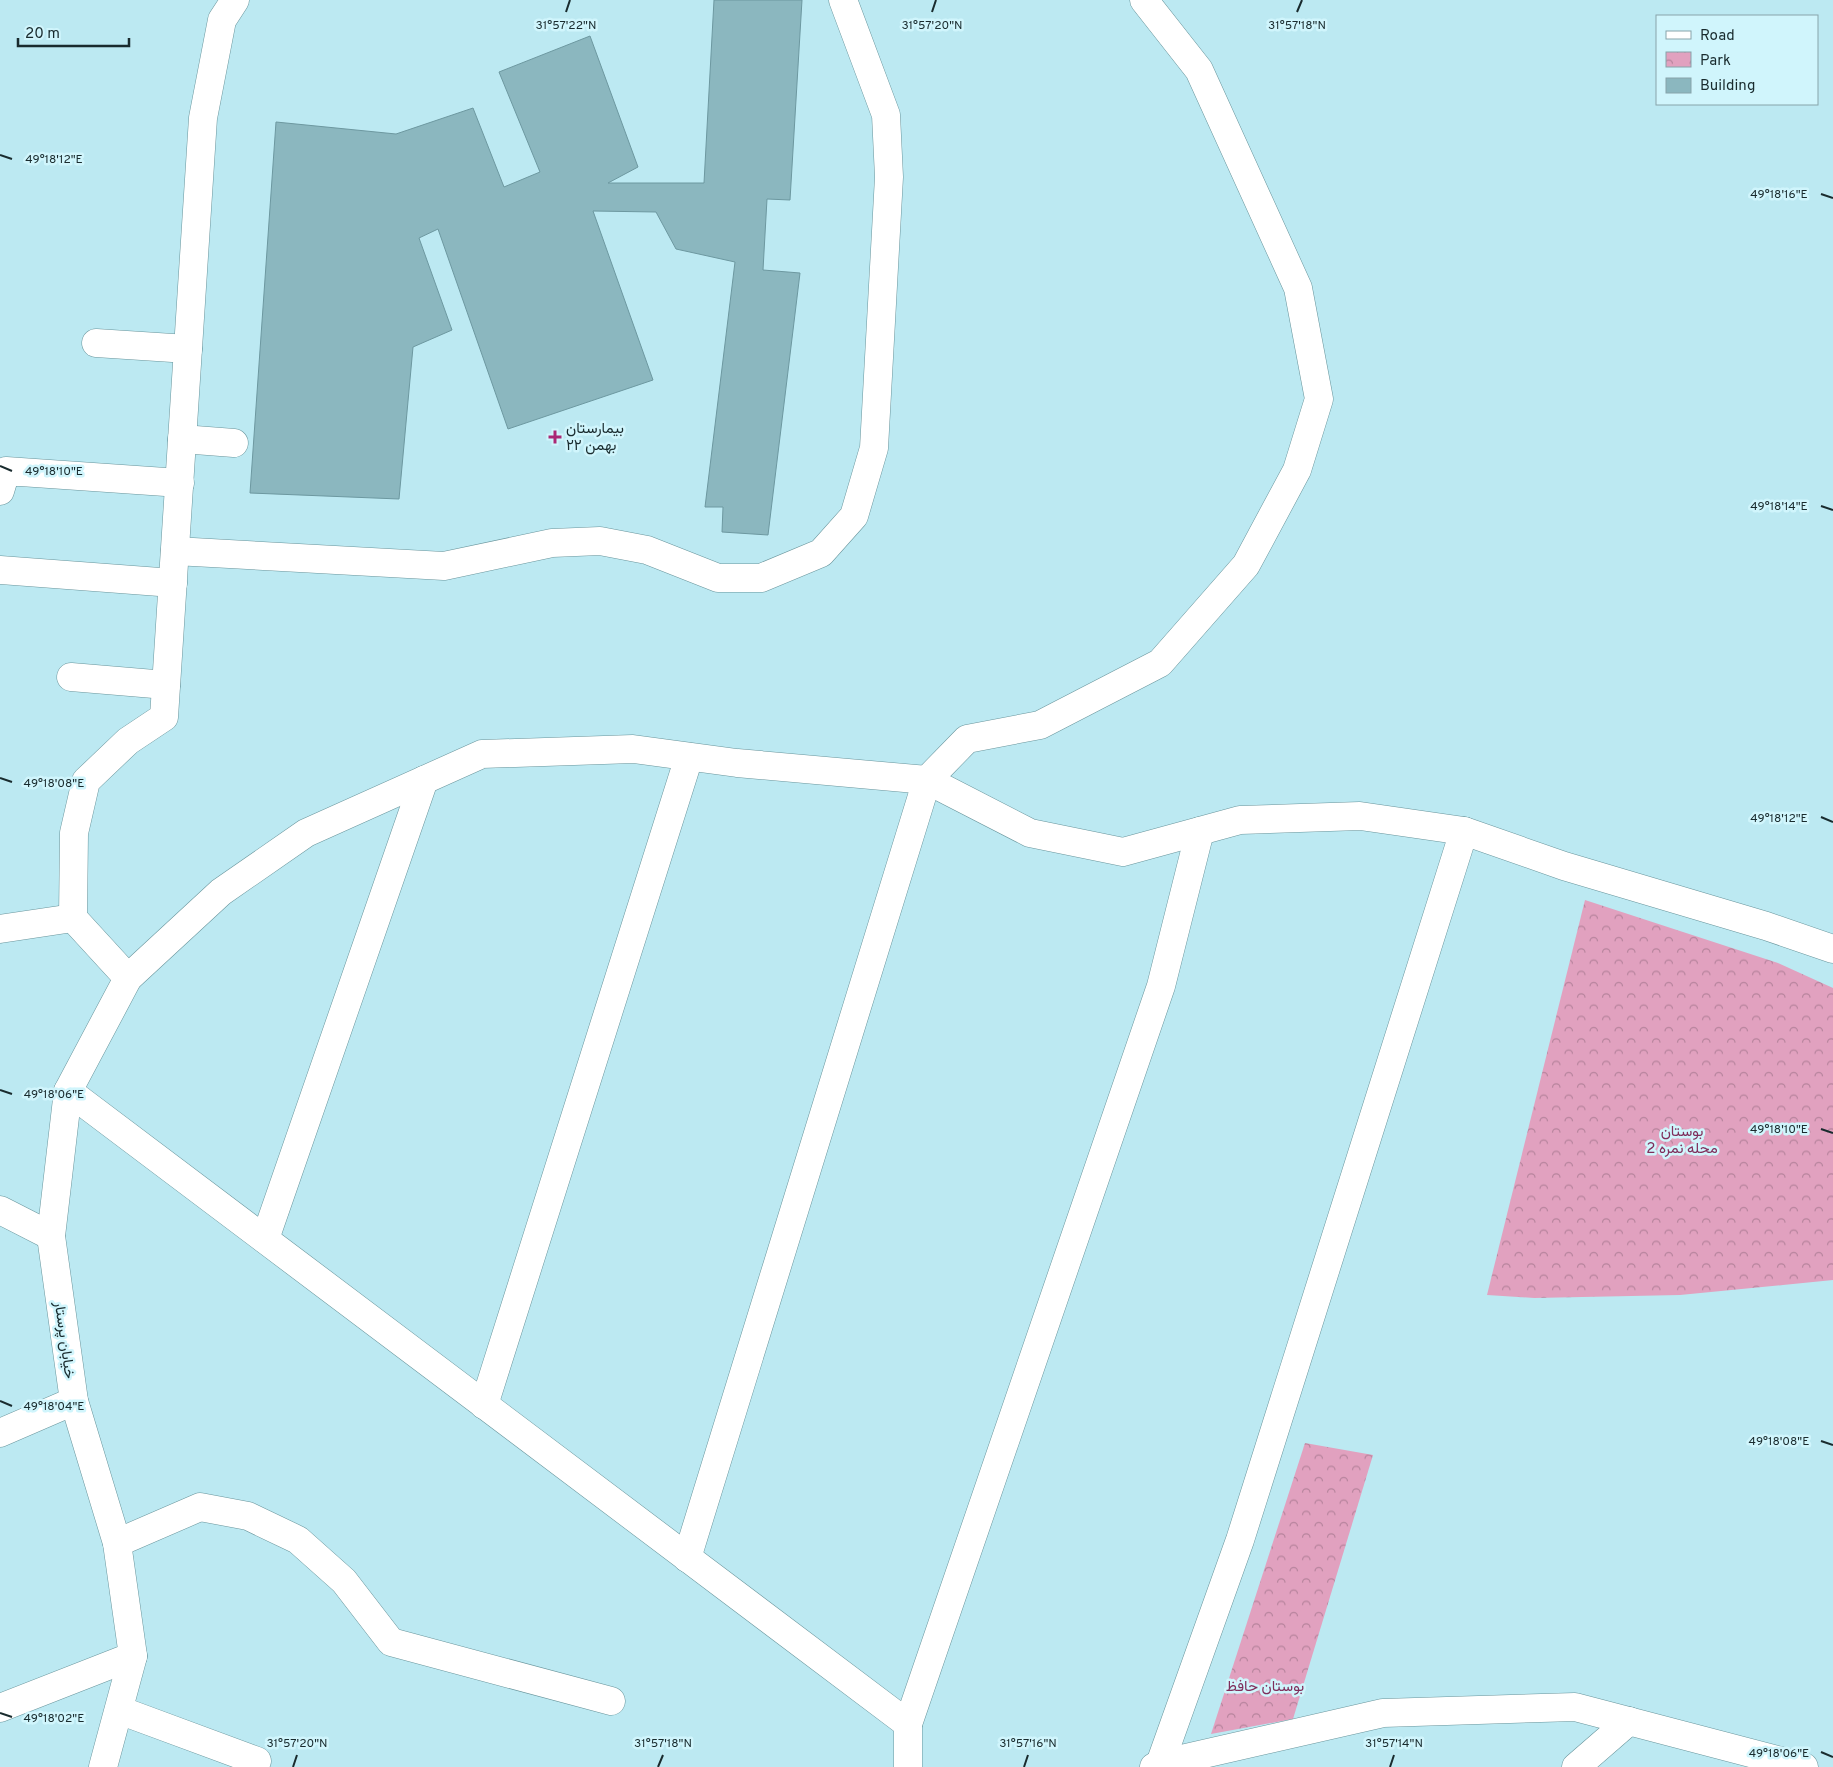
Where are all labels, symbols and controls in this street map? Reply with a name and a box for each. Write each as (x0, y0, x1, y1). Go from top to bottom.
scale bar (18, 15, 129, 47)
legend (1656, 15, 1818, 105)
text: 31°57'22"N (536, 18, 596, 34)
text: 31°57'20"N (901, 18, 963, 34)
text: 31°57'18"N (1268, 18, 1326, 34)
text: 20 m (25, 25, 60, 44)
text: Road (1700, 27, 1735, 46)
text: Park (1700, 52, 1731, 71)
text: Building (1700, 77, 1755, 96)
text: 49°18'12"E (25, 152, 83, 168)
text: 49°18'16"E (1750, 187, 1808, 203)
place label: بیمارستان ۲۲ بهمن (566, 420, 624, 456)
marker: بیمارستان ۲۲ بهمن (548, 430, 562, 444)
text: 49°18'10"E (25, 464, 83, 480)
text: 49°18'14"E (1750, 499, 1808, 515)
text: 49°18'08"E (24, 776, 84, 792)
text: 49°18'12"E (1750, 811, 1808, 827)
text: 49°18'06"E (24, 1087, 84, 1103)
text: 49°18'10"E (1750, 1122, 1808, 1138)
park label: بوستان محله نمره 2 (1646, 1123, 1718, 1159)
street label: خیابان پرستار (49, 1299, 78, 1380)
text: 49°18'04"E (24, 1399, 84, 1415)
text: 49°18'08"E (1749, 1434, 1809, 1450)
park label: بوستان حافظ (1226, 1678, 1304, 1697)
text: 49°18'02"E (24, 1711, 84, 1727)
text: 31°57'20"N (266, 1736, 328, 1752)
text: 31°57'18"N (634, 1736, 692, 1752)
text: 31°57'16"N (999, 1736, 1057, 1752)
text: 31°57'14"N (1365, 1736, 1423, 1752)
text: 49°18'06"E (1749, 1746, 1809, 1762)

